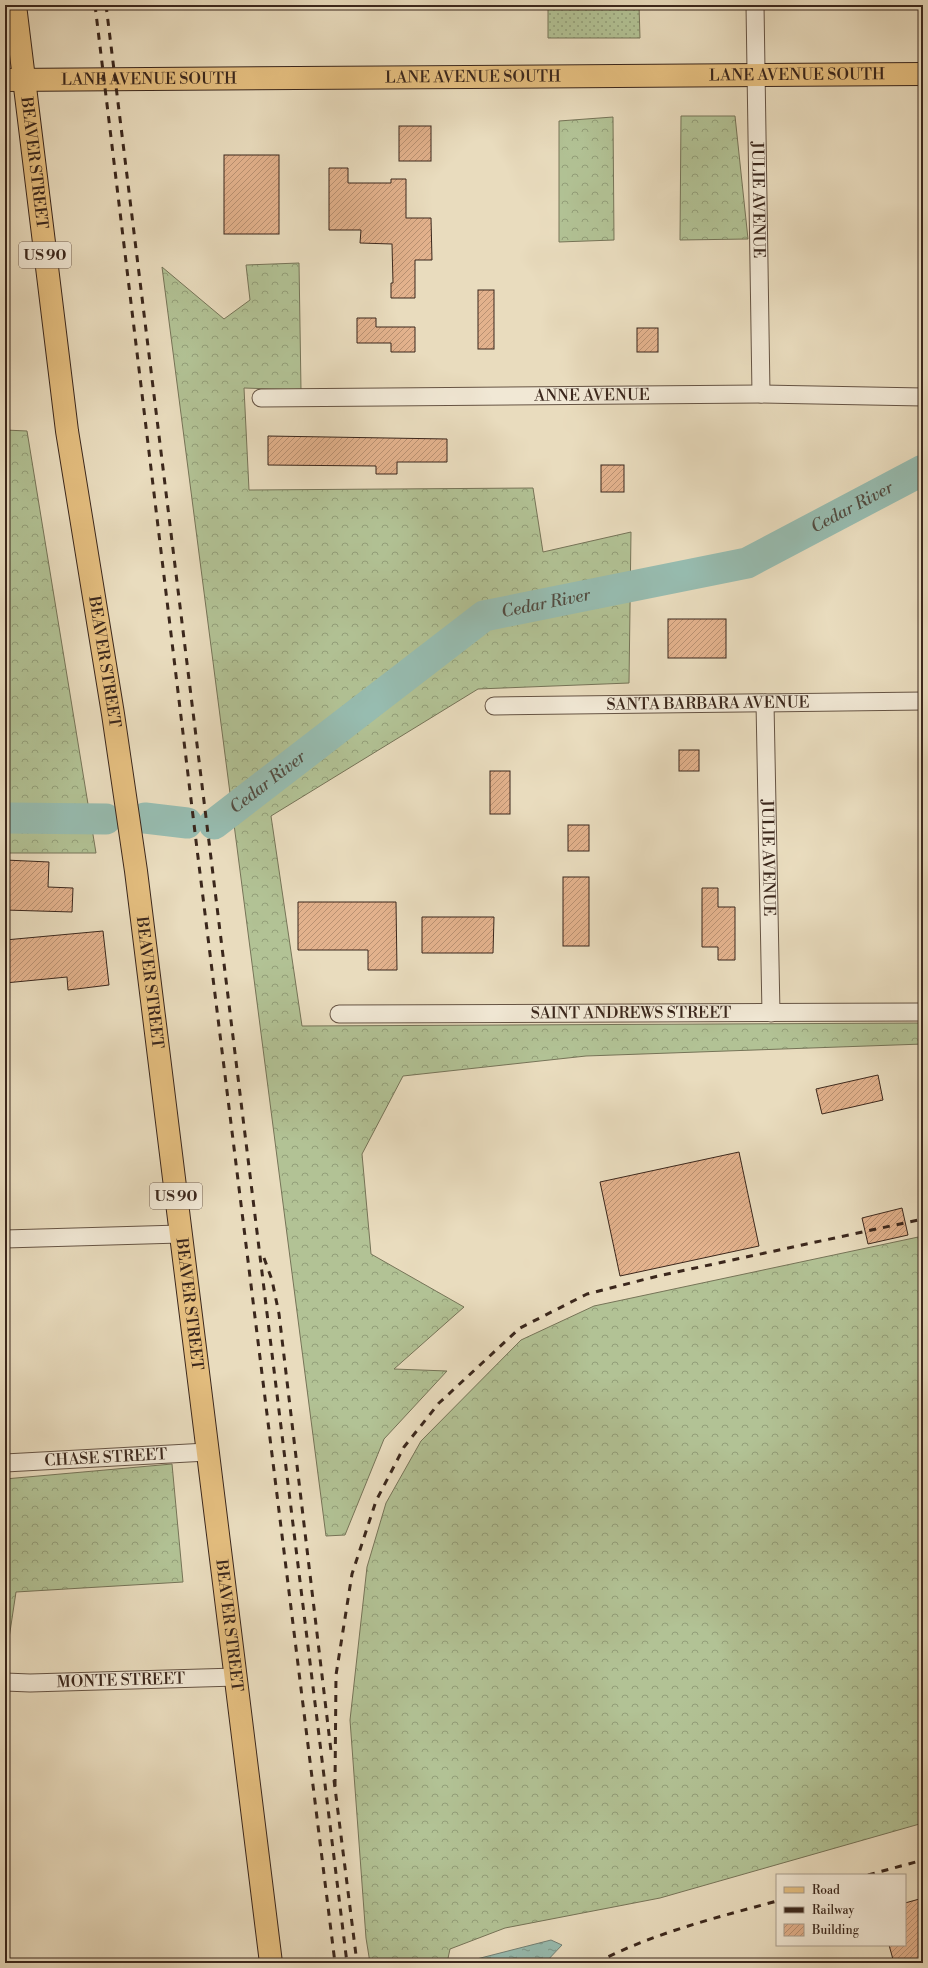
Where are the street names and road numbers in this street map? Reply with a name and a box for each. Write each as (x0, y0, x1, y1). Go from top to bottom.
street label: LANE AVENUE SOUTH (709, 64, 885, 85)
street label: LANE AVENUE SOUTH (385, 66, 561, 88)
street label: LANE AVENUE SOUTH (61, 68, 237, 90)
street label: BEAVER STREET (16, 95, 52, 230)
street label: JULIE AVENUE (747, 141, 769, 258)
road number: US 90 (19, 242, 71, 268)
street label: ANNE AVENUE (533, 385, 650, 406)
street label: BEAVER STREET (84, 594, 125, 729)
street label: SANTA BARBARA AVENUE (606, 692, 810, 715)
street label: JULIE AVENUE (757, 798, 779, 916)
street label: BEAVER STREET (132, 914, 168, 1050)
street label: SAINT ANDREWS STREET (531, 1003, 731, 1023)
road number: US 90 (150, 1183, 202, 1209)
street label: BEAVER STREET (171, 1236, 208, 1371)
street label: CHASE STREET (44, 1444, 168, 1471)
street label: BEAVER STREET (211, 1558, 247, 1693)
street label: MONTE STREET (56, 1668, 185, 1692)

